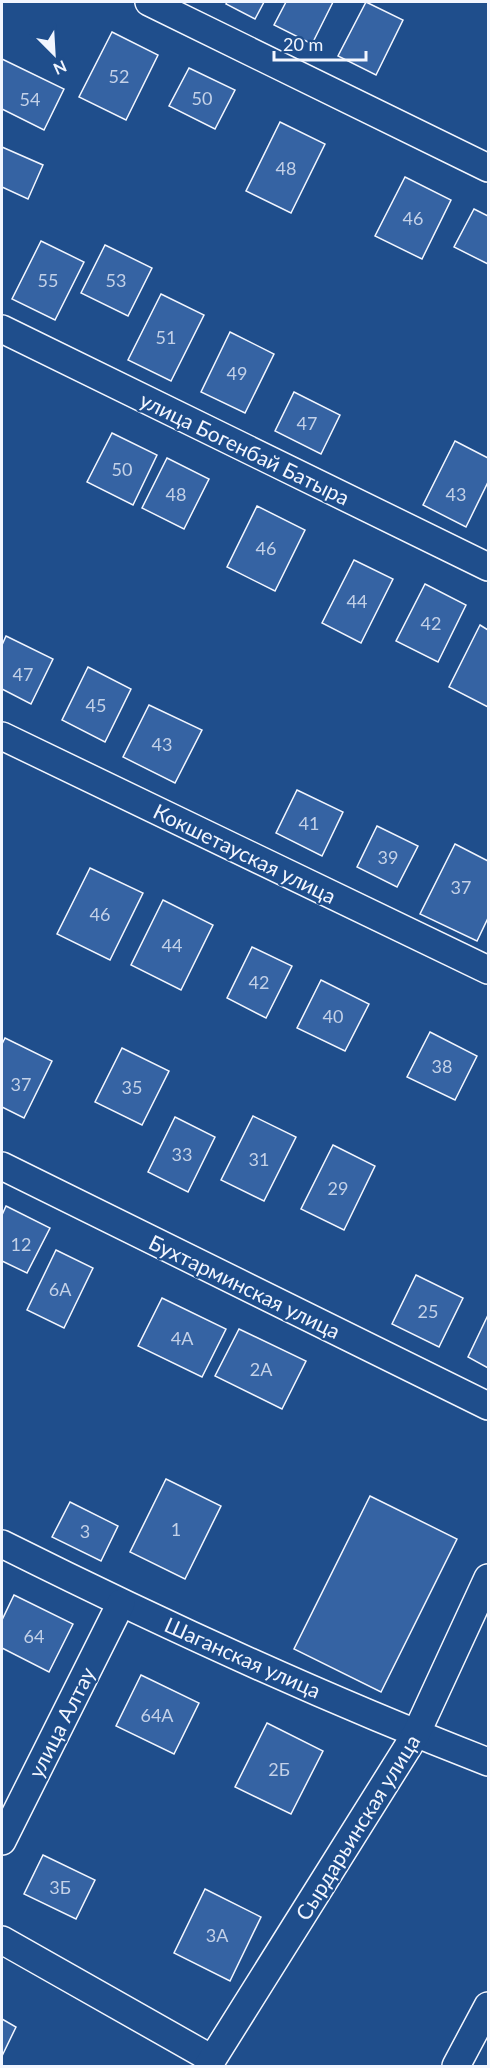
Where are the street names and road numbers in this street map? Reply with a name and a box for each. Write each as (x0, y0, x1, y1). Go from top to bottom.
street label: улица Богенбай Батыра (136, 386, 354, 510)
street label: Кокшетауская улица (150, 798, 340, 908)
street label: Бухтарминская улица (145, 1229, 345, 1343)
street label: Шаганская улица (161, 1611, 325, 1703)
street label: улица Алтау (22, 1662, 100, 1782)
street label: Сырдарьинская улица (290, 1730, 424, 1924)

